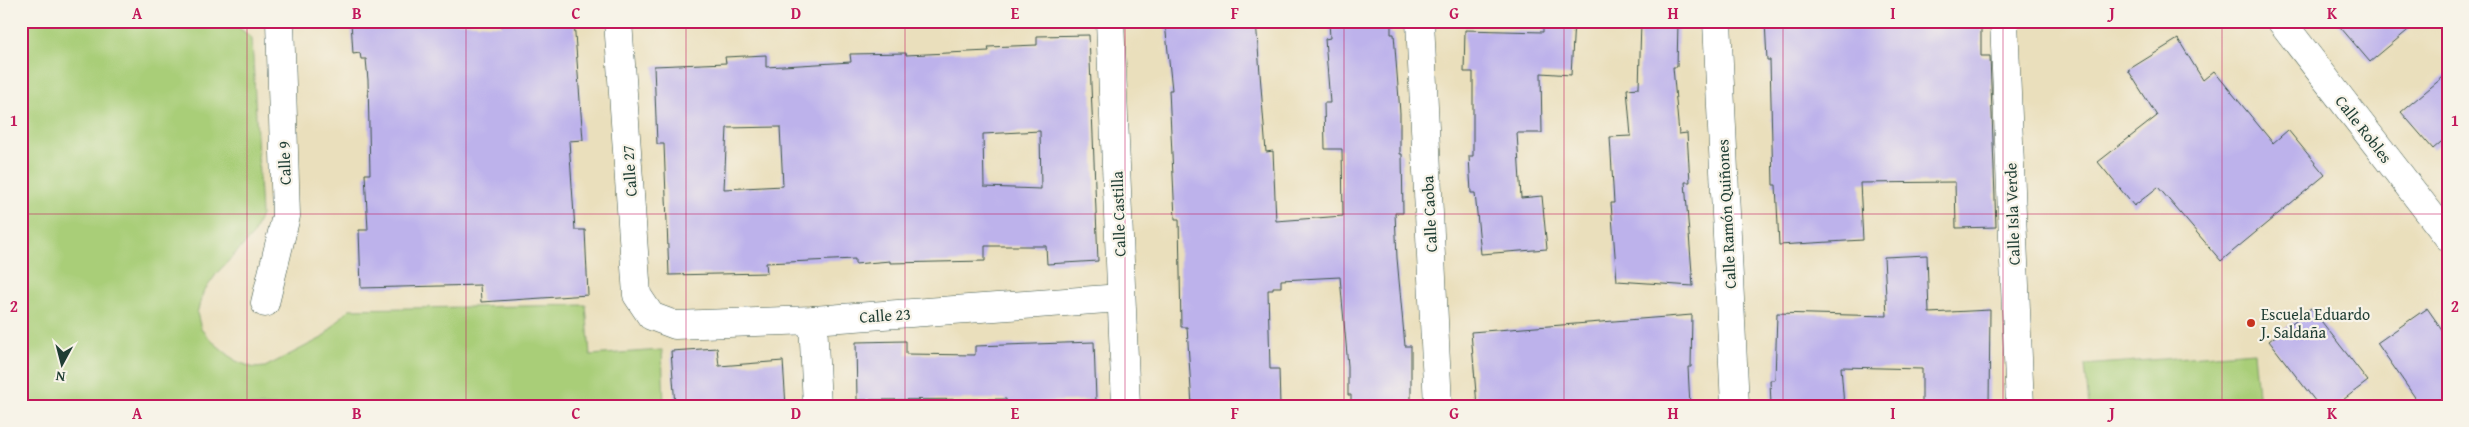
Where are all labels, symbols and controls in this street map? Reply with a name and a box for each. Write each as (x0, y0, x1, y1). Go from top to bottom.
text: A (132, 1, 143, 25)
text: B (352, 1, 362, 25)
text: C (571, 1, 581, 25)
text: D (791, 1, 801, 25)
text: E (1011, 1, 1020, 25)
text: F (1231, 1, 1239, 25)
text: G (1449, 1, 1459, 25)
text: H (1667, 1, 1679, 25)
text: I (1890, 1, 1896, 25)
text: J (2106, 1, 2115, 25)
text: K (2327, 1, 2338, 25)
street label: Calle Robles (2330, 90, 2398, 168)
text: 1 (10, 108, 18, 132)
text: 1 (2451, 108, 2459, 132)
street label: Calle Ramón Quiñones (1710, 139, 1742, 289)
street label: Calle 9 (271, 140, 297, 185)
street label: Calle 27 (615, 144, 643, 198)
street label: Calle Isla Verde (1998, 162, 2026, 266)
street label: Calle Castilla (1104, 170, 1131, 257)
street label: Calle Caoba (1415, 175, 1443, 253)
text: 2 (10, 294, 18, 318)
text: 2 (2451, 294, 2459, 318)
street label: Calle 23 (858, 301, 912, 329)
place label: Escuela Eduardo J. Saldaña (2259, 302, 2370, 344)
marker: Escuela Eduardo J. Saldaña (2245, 317, 2257, 329)
north arrow (38, 340, 88, 390)
text: N (54, 366, 66, 387)
text: A (132, 401, 143, 425)
text: B (352, 401, 362, 425)
text: C (571, 401, 581, 425)
text: D (791, 401, 801, 425)
text: E (1011, 401, 1020, 425)
text: F (1231, 401, 1239, 425)
text: G (1449, 401, 1459, 425)
text: H (1667, 401, 1679, 425)
text: I (1890, 401, 1896, 425)
text: J (2106, 401, 2115, 425)
text: K (2327, 401, 2338, 425)

